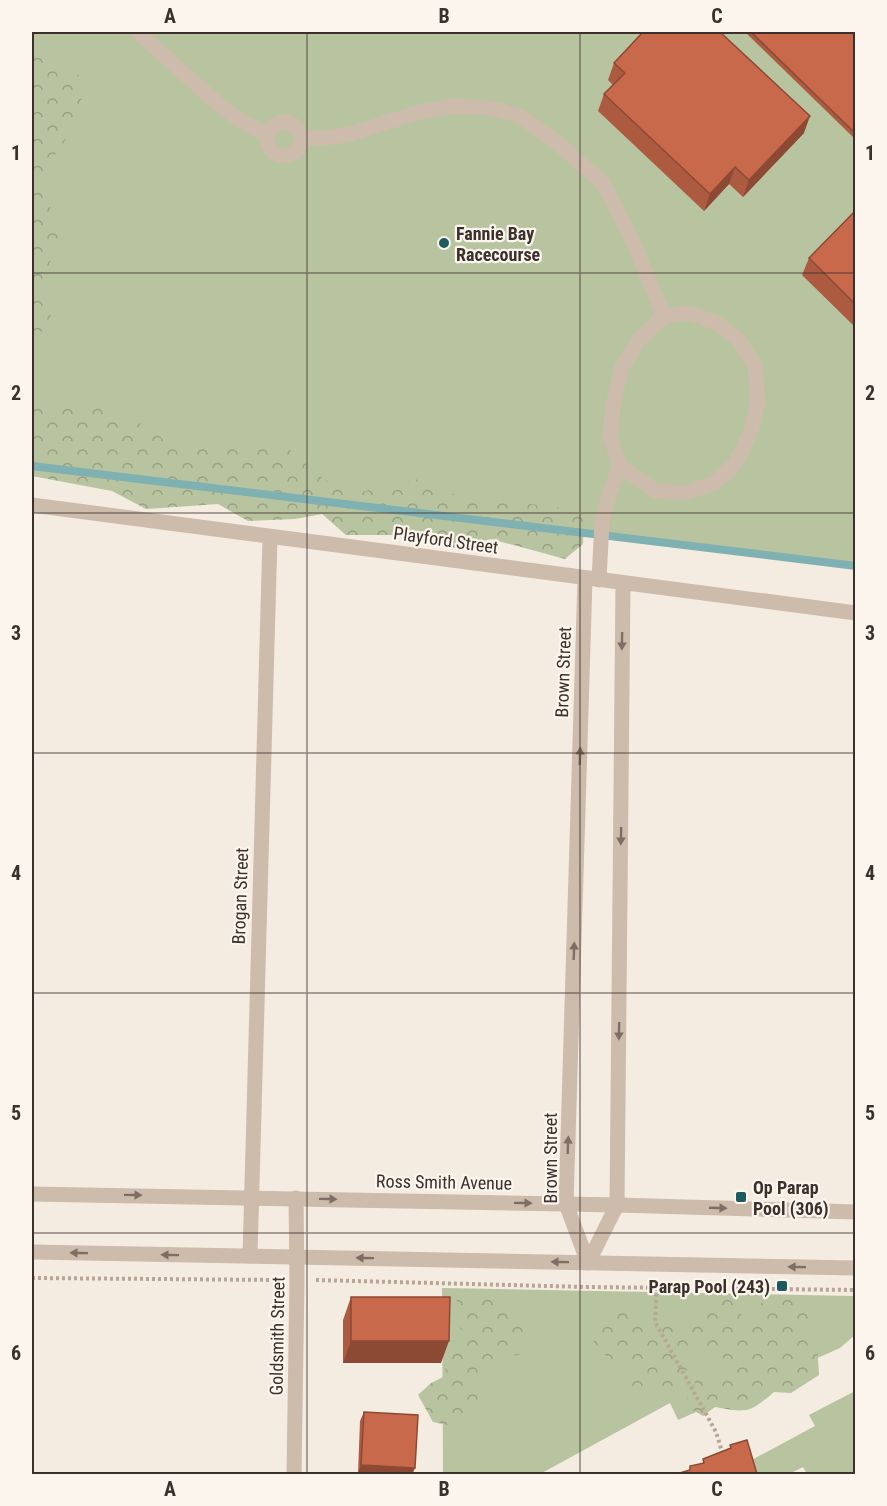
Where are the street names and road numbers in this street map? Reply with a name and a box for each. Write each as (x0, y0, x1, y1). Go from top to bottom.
street label: Playford Street (392, 522, 500, 558)
street label: Brown Street (551, 626, 575, 718)
street label: Brogan Street (228, 847, 252, 945)
street label: Brown Street (540, 1113, 561, 1203)
street label: Ross Smith Avenue (376, 1170, 512, 1194)
street label: Goldsmith Street (265, 1276, 289, 1396)

